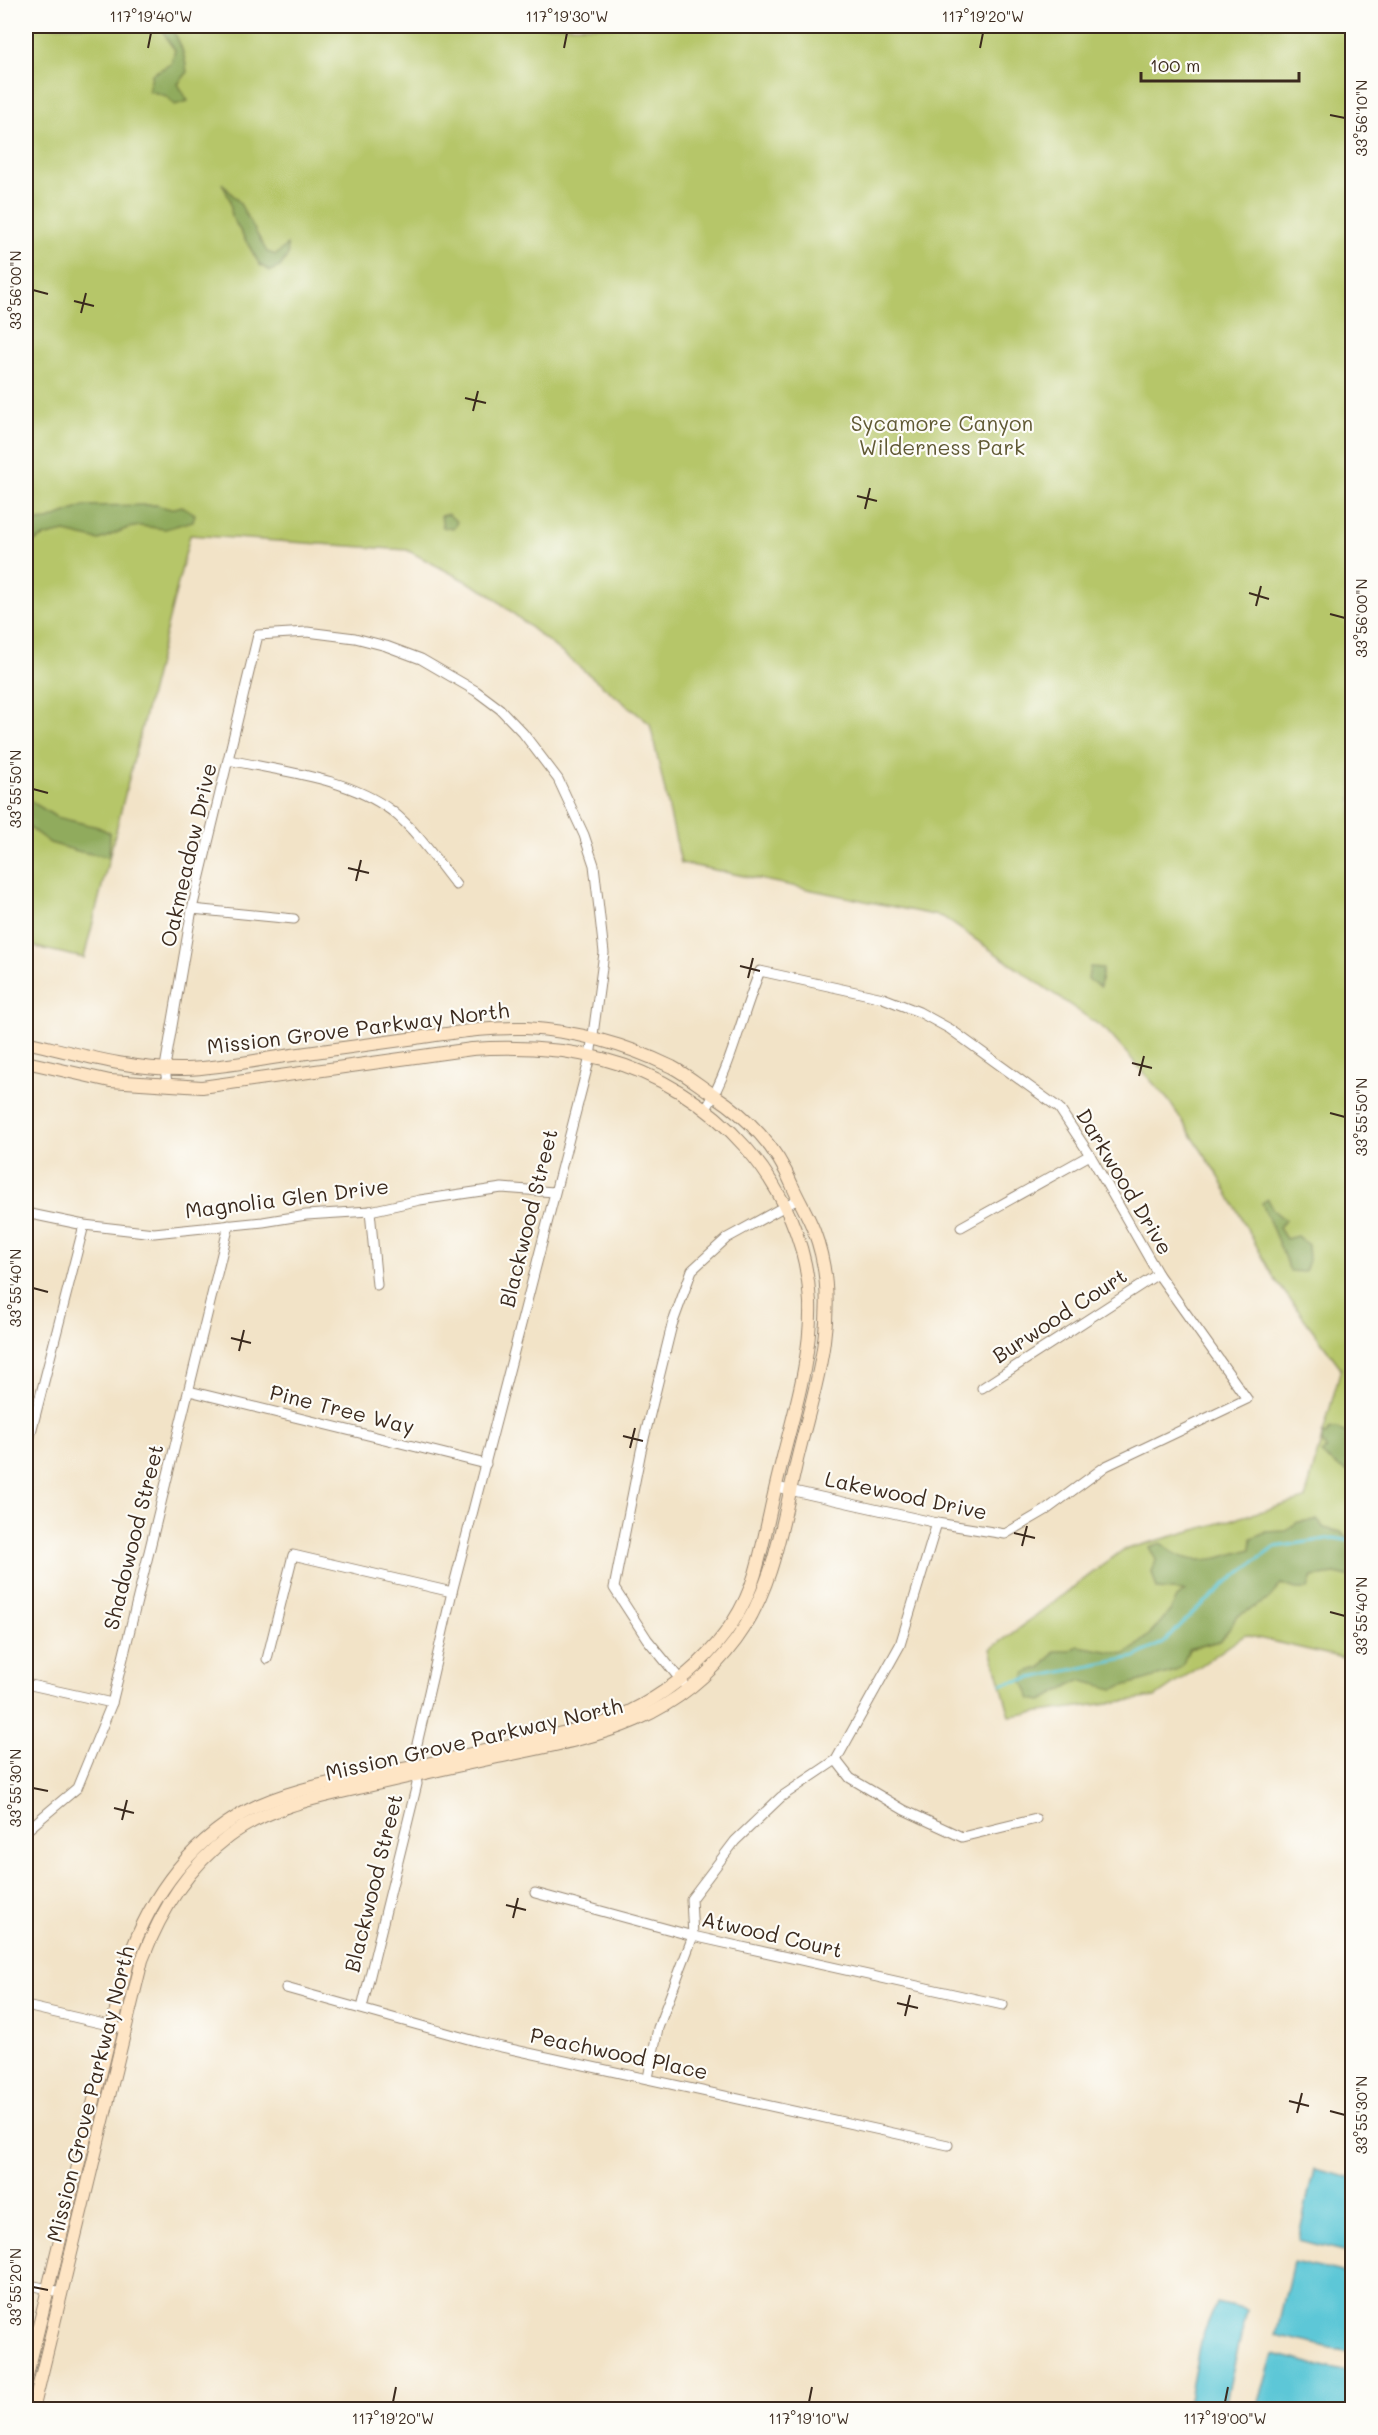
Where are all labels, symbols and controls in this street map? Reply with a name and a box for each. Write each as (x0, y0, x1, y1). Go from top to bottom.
text: 117°19'40"W (110, 6, 192, 26)
text: 117°19'30"W (526, 6, 608, 26)
text: 117°19'20"W (942, 6, 1024, 26)
scale bar (1141, 45, 1298, 83)
text: 100 m (1150, 53, 1200, 77)
text: 33°56'10"N (1351, 80, 1371, 156)
text: 33°56'00"N (5, 250, 25, 330)
park label: Sycamore Canyon Wilderness Park (851, 409, 1033, 460)
text: 33°56'00"N (1351, 578, 1371, 658)
text: 33°55'50"N (5, 750, 25, 828)
street label: Oakmeadow Drive (153, 760, 222, 949)
street label: Mission Grove Parkway North (205, 996, 511, 1059)
text: 33°55'50"N (1351, 1078, 1371, 1156)
street label: Darkwood Drive (1071, 1103, 1180, 1259)
street label: Blackwood Street (492, 1126, 563, 1310)
street label: Magnolia Glen Drive (183, 1172, 390, 1223)
text: 33°55'40"N (5, 1249, 25, 1327)
street label: Burwood Court (987, 1261, 1132, 1368)
street label: Pine Tree Way (267, 1378, 417, 1440)
street label: Shadowood Street (96, 1441, 169, 1632)
street label: Lakewood Drive (823, 1464, 990, 1525)
text: 33°55'40"N (1351, 1577, 1371, 1655)
street label: Mission Grove Parkway North (322, 1691, 625, 1786)
text: 33°55'30"N (5, 1749, 25, 1827)
street label: Blackwood Street (337, 1791, 408, 1975)
street label: Atwood Court (699, 1904, 845, 1963)
street label: Mission Grove Parkway North (40, 1943, 139, 2245)
street label: Peachwood Place (528, 2021, 711, 2085)
text: 33°55'30"N (1351, 2076, 1371, 2154)
text: 33°55'20"N (5, 2248, 25, 2326)
text: 117°19'20"W (352, 2408, 434, 2428)
text: 117°19'10"W (769, 2408, 849, 2428)
text: 117°19'00"W (1183, 2408, 1267, 2428)

